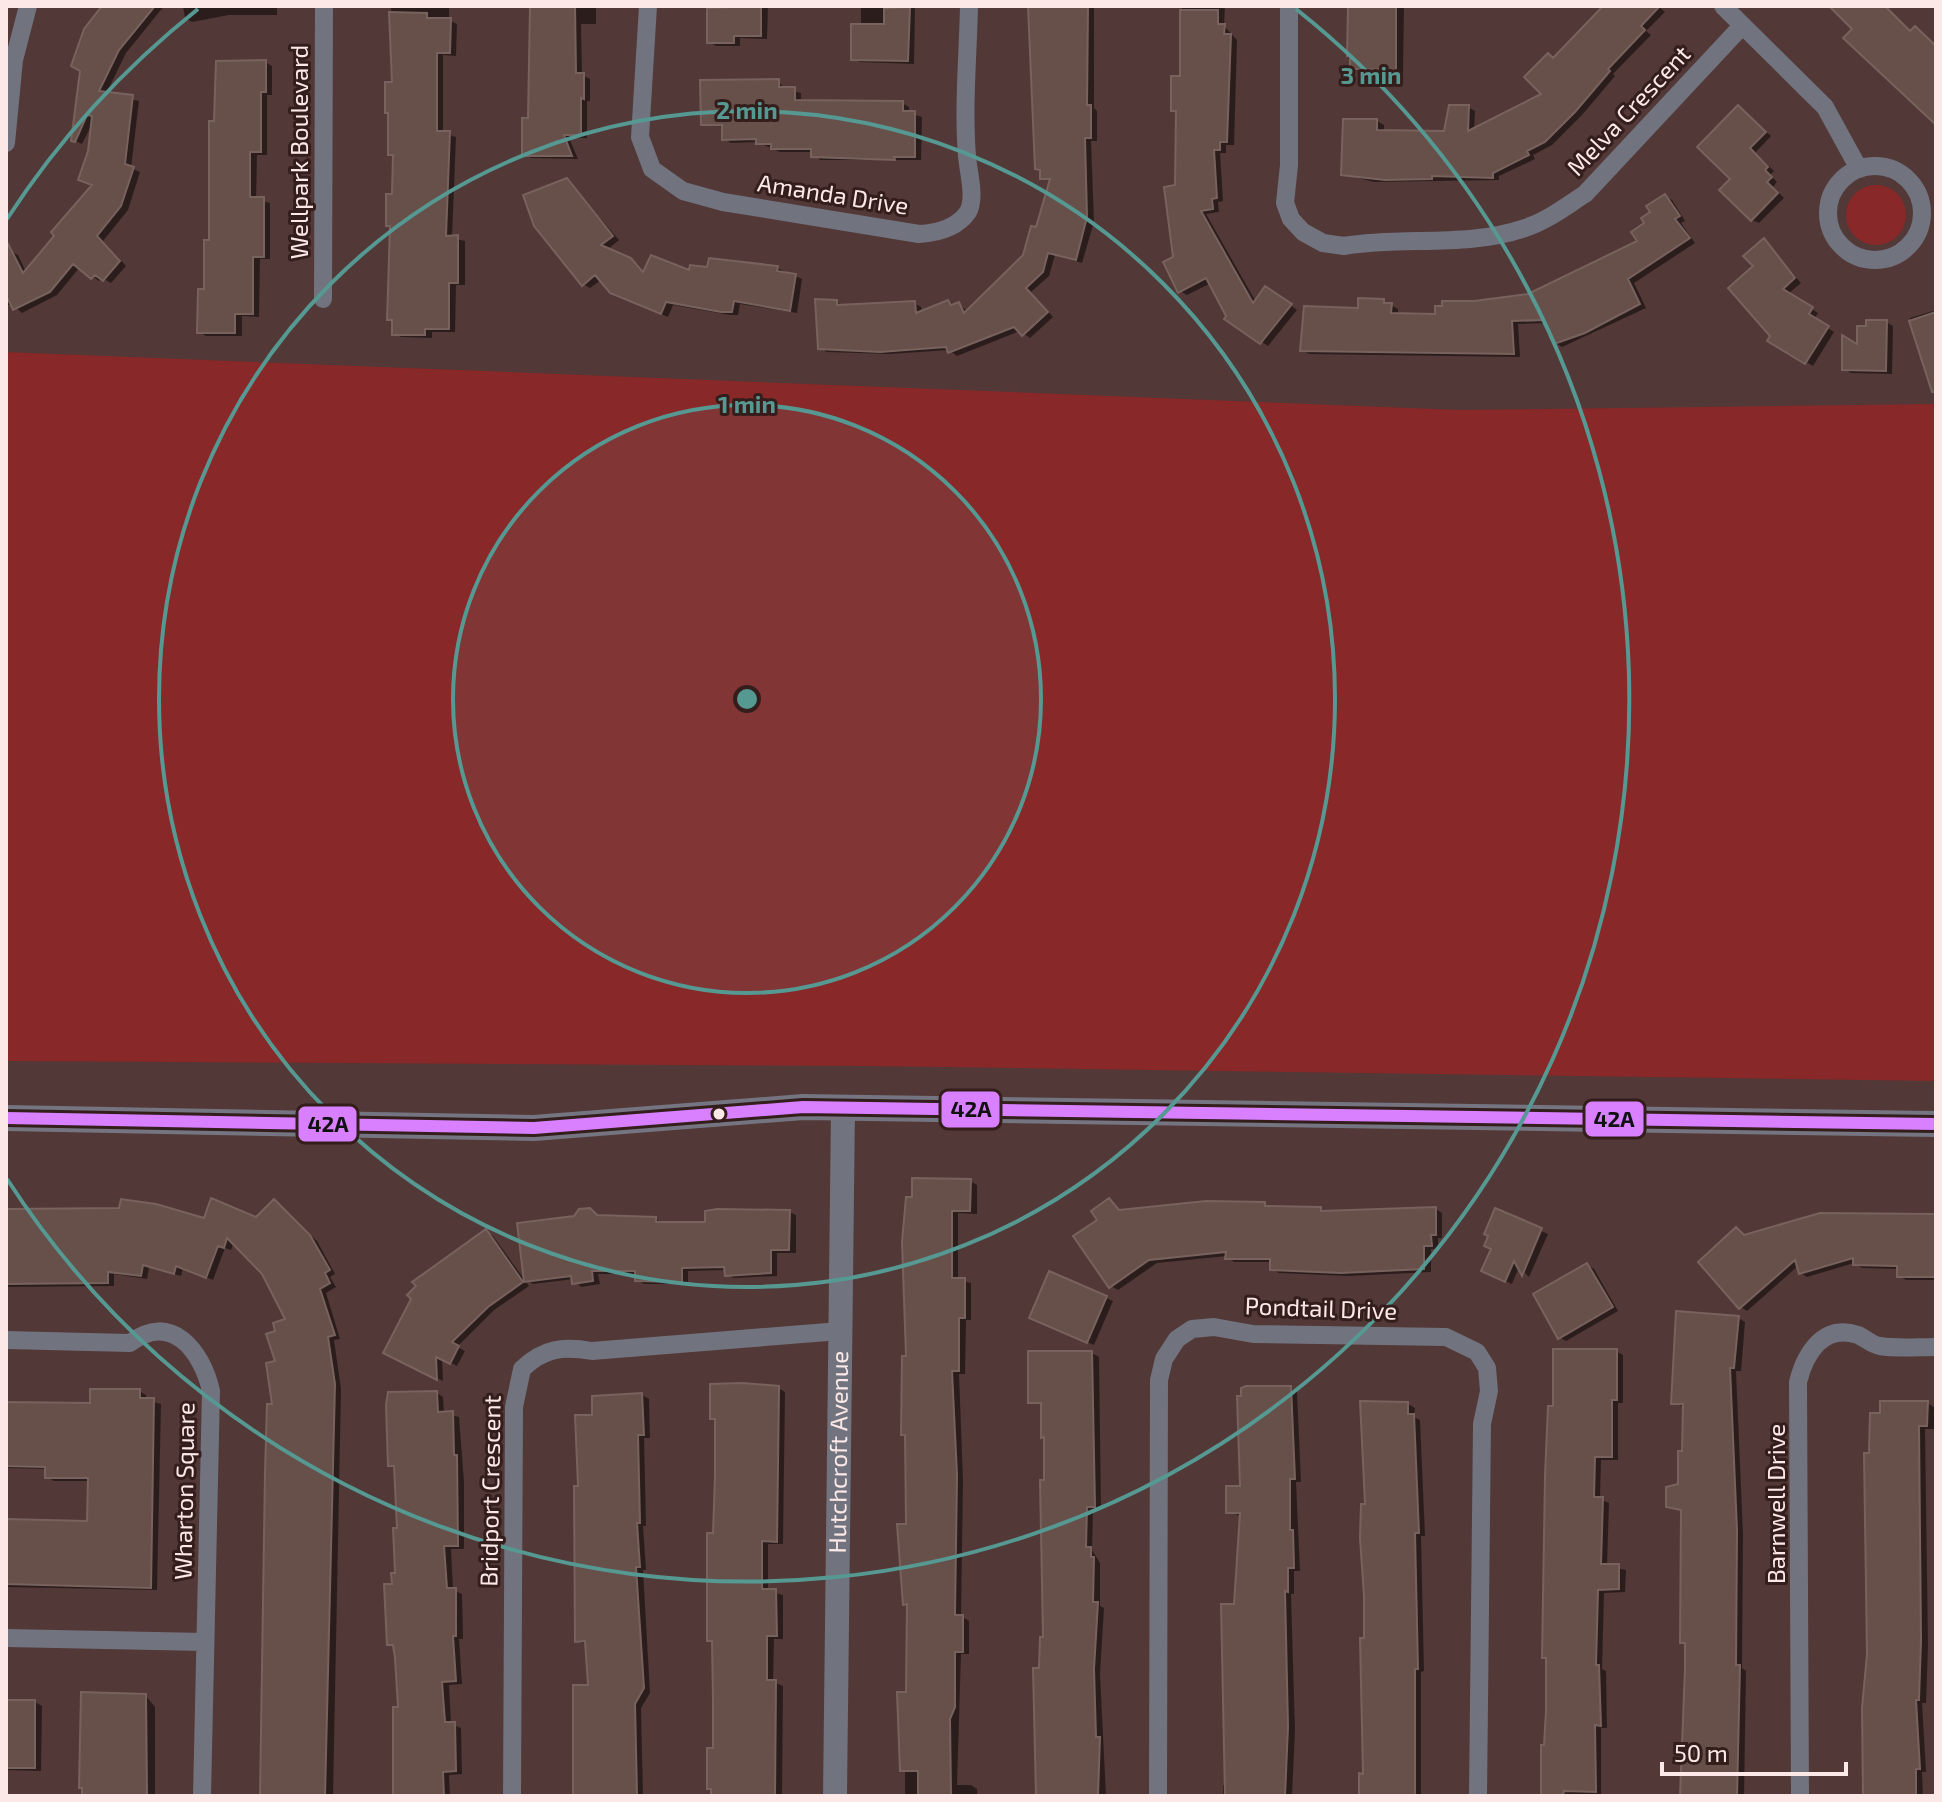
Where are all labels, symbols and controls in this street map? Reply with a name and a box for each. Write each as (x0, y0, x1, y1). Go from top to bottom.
street label: Melva Crescent (1560, 39, 1696, 181)
street label: Wellpark Boulevard (284, 45, 313, 259)
text: 3 min (1341, 60, 1401, 89)
text: 2 min (716, 95, 778, 124)
street label: Amanda Drive (756, 167, 911, 220)
text: 1 min (718, 389, 776, 418)
centre of rings (733, 685, 761, 713)
line badge: 42A (940, 1090, 1001, 1129)
text: 42A (950, 1095, 992, 1121)
line badge: 42A (1584, 1100, 1645, 1138)
line badge: 42A (297, 1105, 358, 1143)
text: 42A (1593, 1105, 1635, 1131)
unlabelled marker (711, 1106, 727, 1122)
text: 42A (307, 1110, 349, 1136)
street label: Pondtail Drive (1244, 1290, 1398, 1325)
street label: Hutchcroft Avenue (822, 1350, 853, 1554)
street label: Bridport Crescent (473, 1395, 506, 1587)
street label: Wharton Square (167, 1402, 200, 1580)
street label: Barnwell Drive (1761, 1424, 1790, 1584)
scale bar (1662, 1726, 1846, 1776)
text: 50 m (1674, 1738, 1728, 1767)

